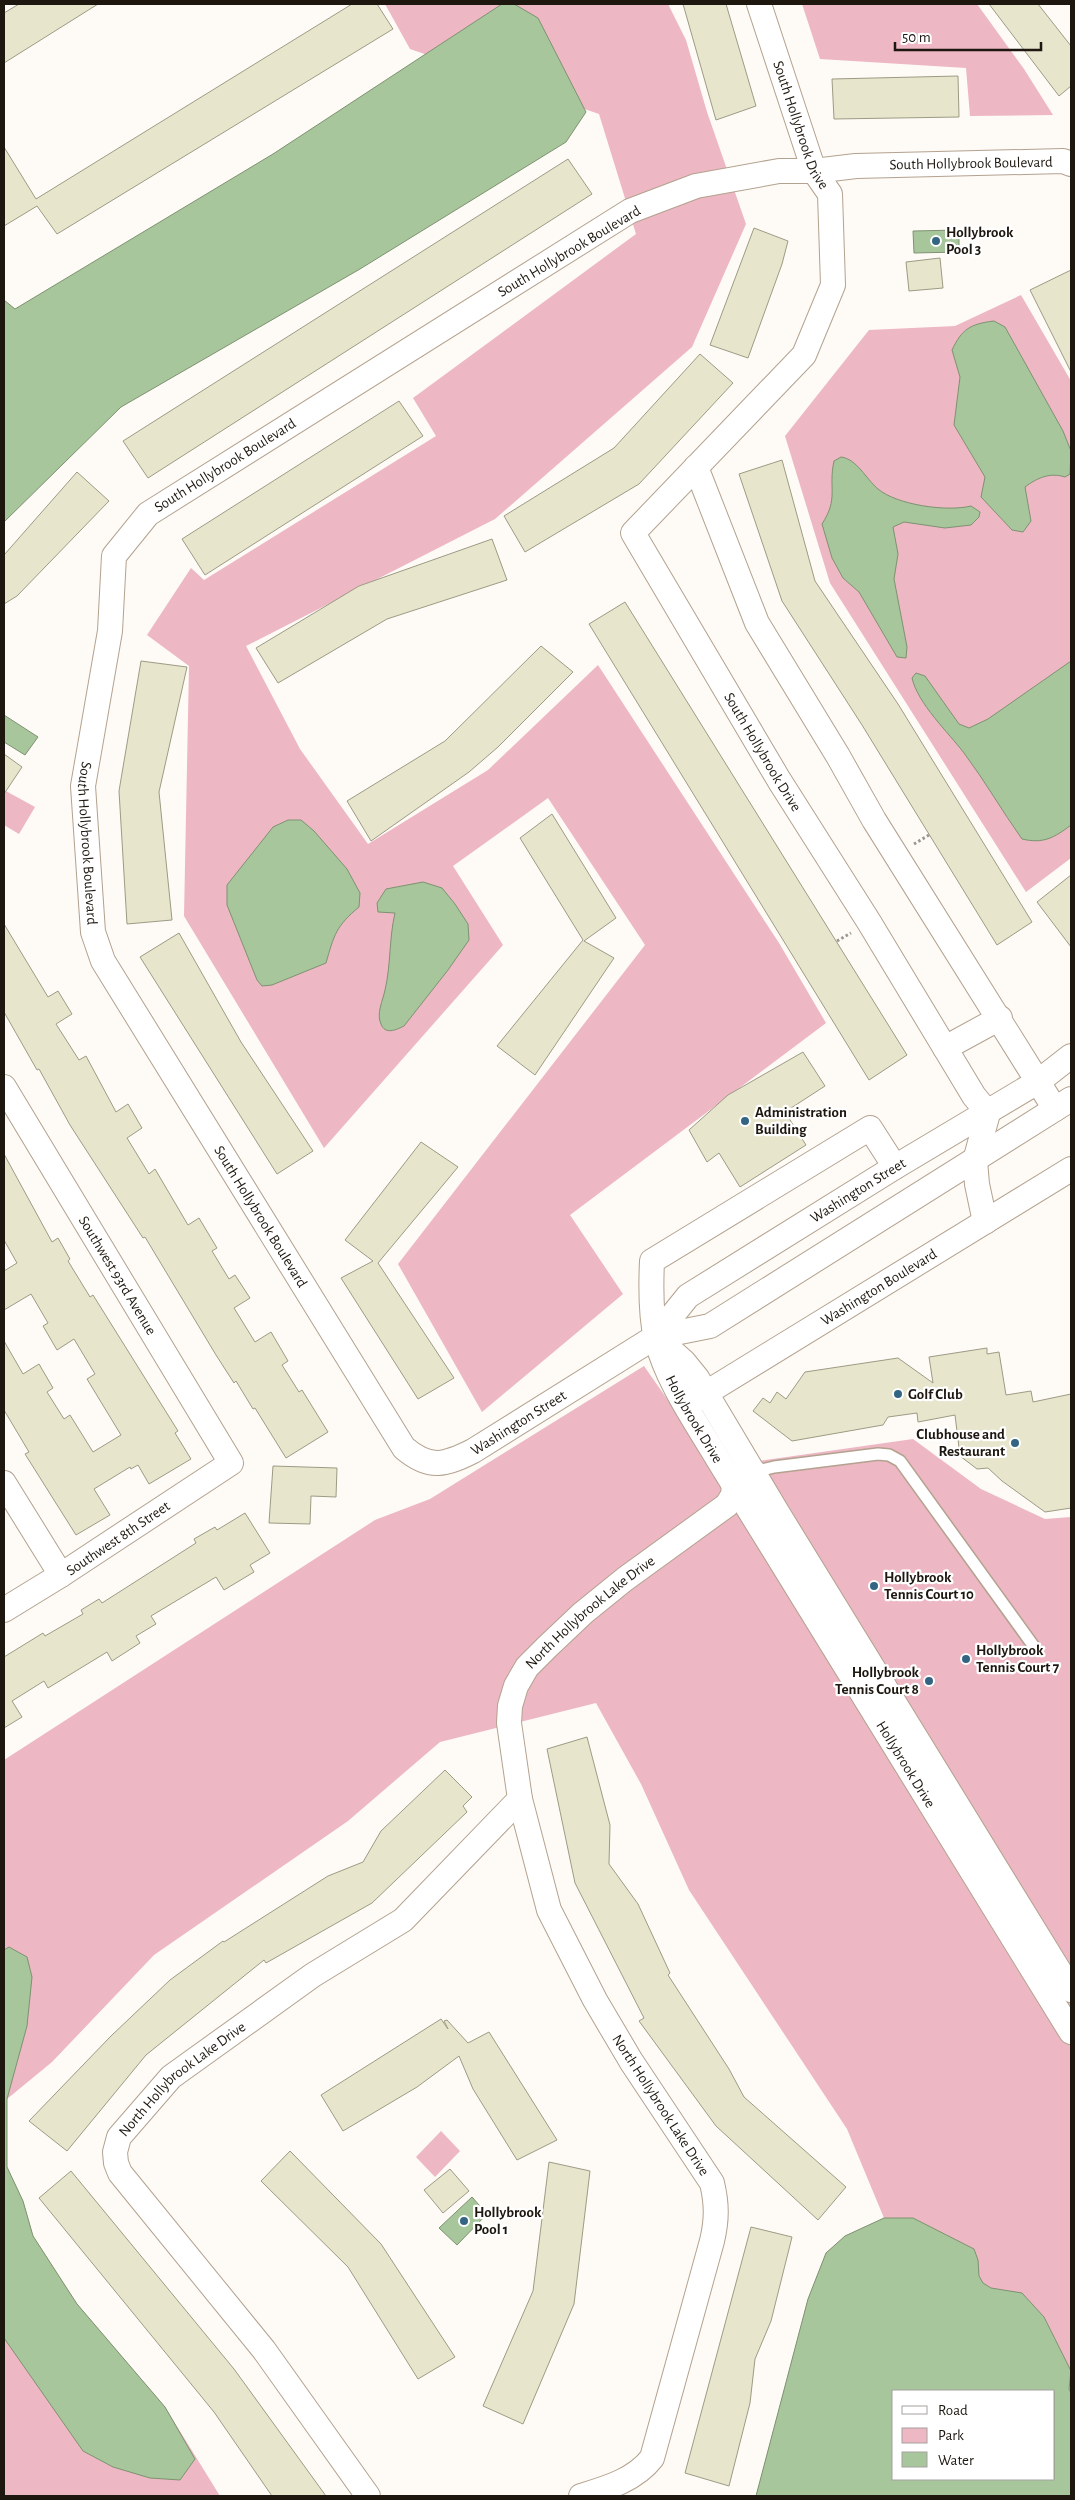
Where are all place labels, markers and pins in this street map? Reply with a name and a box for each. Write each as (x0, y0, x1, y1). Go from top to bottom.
place label: Hollybrook Pool 3 (946, 225, 1014, 257)
marker: Hollybrook Pool 3 (930, 235, 942, 247)
place label: Administration Building (755, 1105, 847, 1137)
marker: Administration Building (739, 1115, 751, 1127)
place label: Golf Club (908, 1387, 963, 1402)
marker: Golf Club (892, 1388, 904, 1400)
place label: Clubhouse and Restaurant (916, 1427, 1005, 1459)
marker: Clubhouse and Restaurant (1009, 1437, 1021, 1449)
place label: Hollybrook Tennis Court 10 (884, 1570, 974, 1602)
marker: Hollybrook Tennis Court 10 (868, 1580, 880, 1592)
place label: Hollybrook Tennis Court 7 (976, 1643, 1060, 1675)
marker: Hollybrook Tennis Court 7 (960, 1653, 972, 1665)
place label: Hollybrook Tennis Court 8 (835, 1665, 920, 1697)
marker: Hollybrook Tennis Court 8 (923, 1675, 935, 1687)
place label: Hollybrook Pool 1 (474, 2205, 542, 2237)
marker: Hollybrook Pool 1 (458, 2215, 470, 2227)

